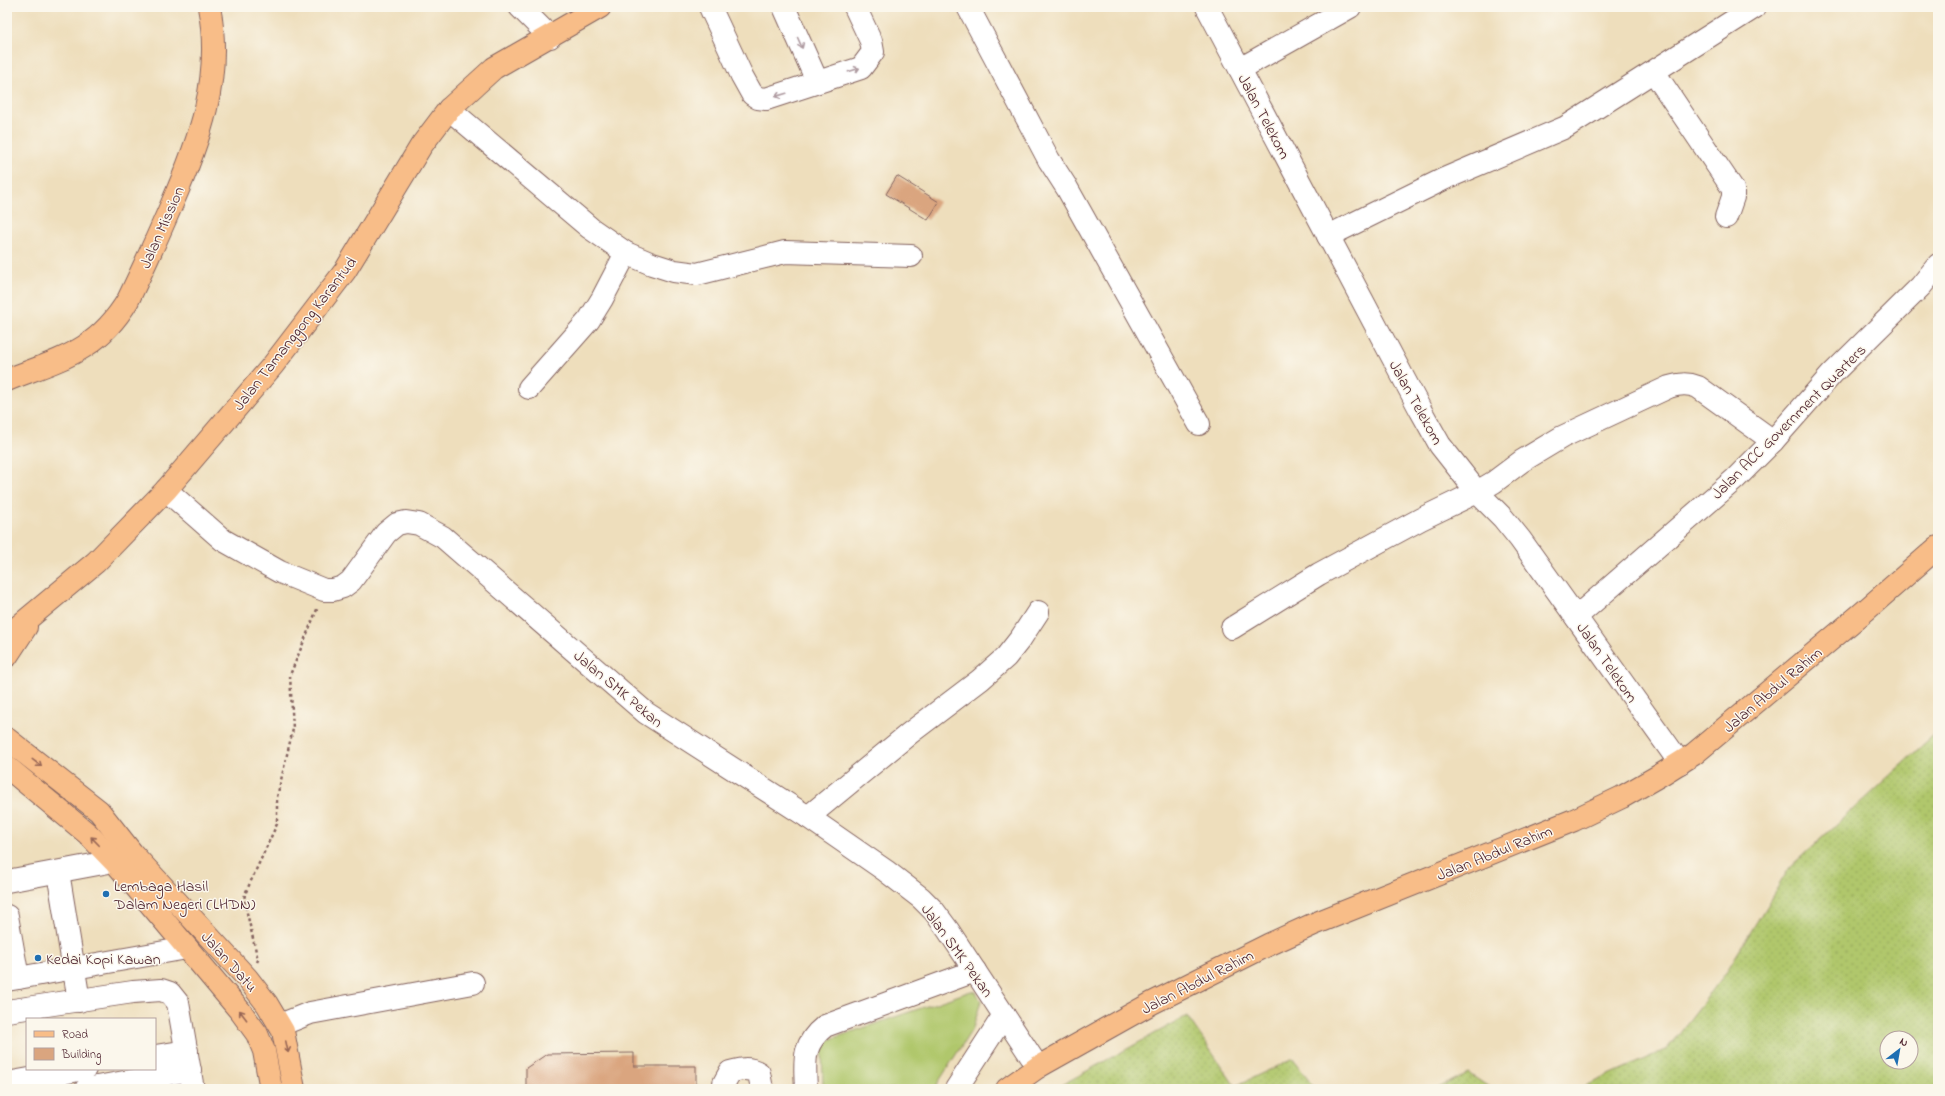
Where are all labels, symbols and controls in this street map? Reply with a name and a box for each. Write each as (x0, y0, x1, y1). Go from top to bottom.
one-way arrow (797, 36, 804, 48)
one-way arrow (848, 65, 860, 73)
street label: Jalan Telekom (1231, 70, 1296, 164)
one-way arrow (774, 92, 787, 99)
street label: Jalan Mission (134, 183, 192, 273)
street label: Jalan Tamanggong Karantud (228, 252, 363, 416)
street label: Jalan ACC Government Quarters (1706, 339, 1873, 506)
street label: Jalan Telekom (1382, 356, 1448, 450)
street label: Jalan Telekom (1570, 618, 1643, 708)
street label: Jalan Abdul Rahim (1718, 642, 1828, 739)
street label: Jalan SMK Pekan (568, 645, 668, 734)
one-way arrow (32, 759, 43, 767)
street label: Jalan Abdul Rahim (1433, 820, 1556, 888)
one-way arrow (90, 836, 100, 846)
place label: Lembaga Hasil Dalam Negeri (LHDN) (113, 875, 256, 917)
marker: Lembaga Hasil Dalam Negeri (LHDN) (101, 889, 111, 899)
street label: Jalan SMK Pekan (914, 899, 999, 1003)
street label: Jalan Datu (195, 927, 262, 998)
street label: Jalan Abdul Rahim (1138, 944, 1258, 1021)
place label: Kedai Kopi Kawan (46, 948, 161, 972)
marker: Kedai Kopi Kawan (33, 953, 43, 963)
one-way arrow (239, 1009, 247, 1020)
legend (26, 1018, 156, 1070)
text: Road (62, 1026, 88, 1044)
north arrow (1879, 1030, 1919, 1070)
text: N (1896, 1034, 1911, 1051)
one-way arrow (284, 1040, 292, 1053)
text: Building (61, 1046, 101, 1065)

